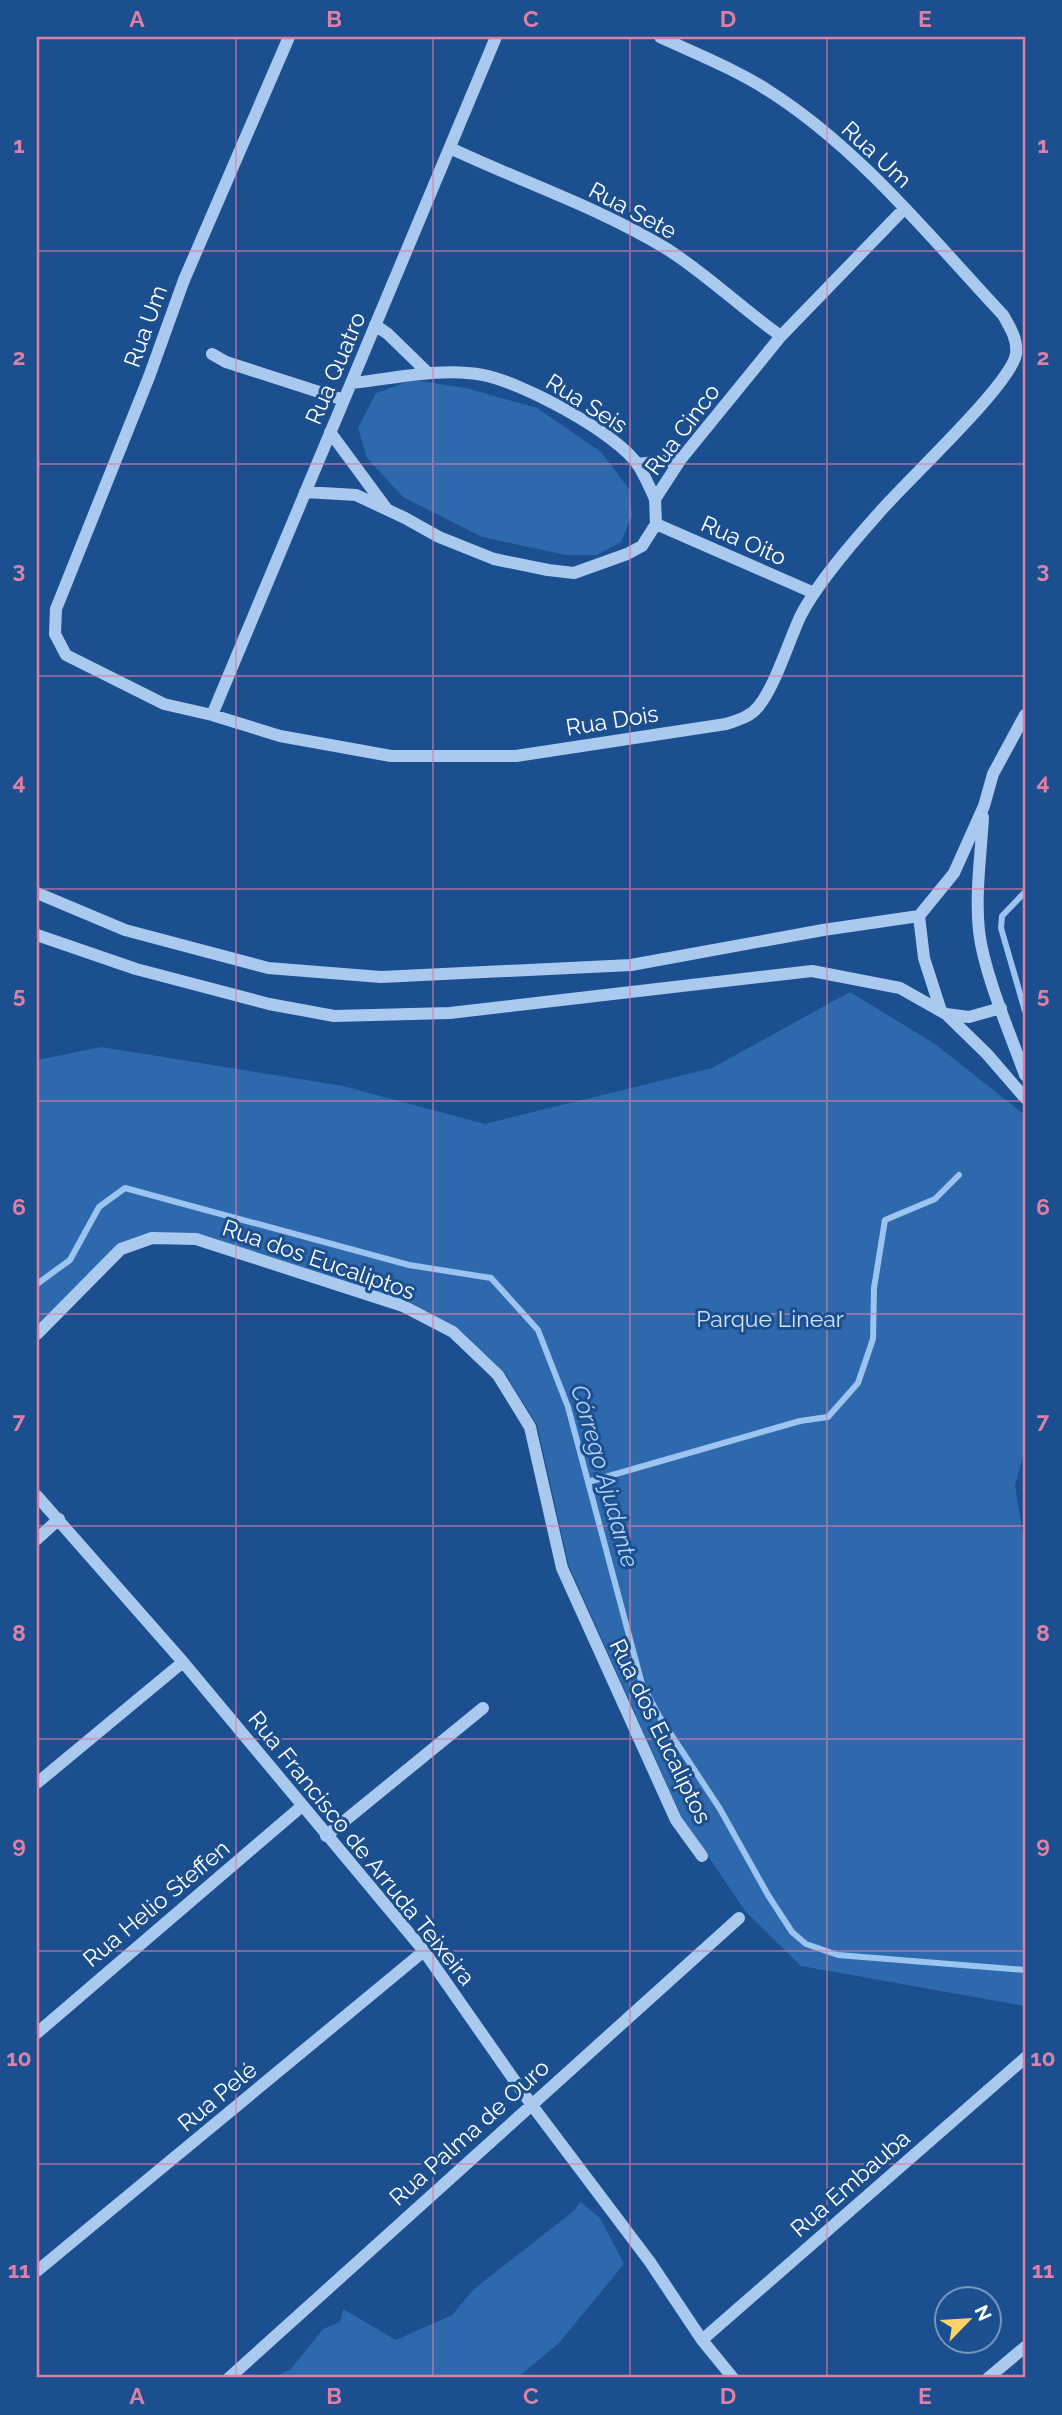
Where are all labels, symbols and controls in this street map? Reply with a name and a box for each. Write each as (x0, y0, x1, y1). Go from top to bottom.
text: A (129, 5, 145, 32)
text: B (326, 5, 342, 32)
text: C (523, 5, 539, 32)
text: D (720, 5, 736, 32)
text: E (918, 5, 932, 32)
street label: Rua Um (837, 115, 917, 193)
text: 1 (13, 131, 25, 158)
text: 1 (1037, 131, 1049, 158)
street label: Rua Sete (585, 176, 681, 244)
street label: Rua Um (118, 281, 172, 371)
street label: Rua Quatro (299, 308, 371, 428)
text: 2 (13, 343, 25, 370)
text: 2 (1037, 343, 1049, 370)
street label: Rua Seis (541, 368, 633, 438)
street label: Rua Cinco (639, 378, 725, 480)
street label: Rua Oito (697, 509, 791, 571)
text: 3 (13, 556, 25, 583)
text: 3 (1037, 556, 1049, 583)
street label: Rua Dois (564, 699, 660, 741)
text: 4 (12, 768, 26, 795)
text: 4 (1036, 768, 1050, 795)
text: 5 (13, 981, 26, 1008)
text: 5 (1037, 981, 1050, 1008)
text: 6 (12, 1193, 26, 1220)
text: 6 (1036, 1193, 1050, 1220)
street label: Rua dos Eucaliptos (219, 1213, 419, 1305)
park label: Parque Linear (696, 1305, 844, 1332)
water label: Córrego Ajudante (565, 1381, 645, 1571)
text: 7 (13, 1406, 26, 1433)
text: 7 (1037, 1406, 1050, 1433)
text: 8 (12, 1619, 26, 1646)
text: 8 (1036, 1619, 1050, 1646)
street label: Rua dos Eucaliptos (605, 1634, 717, 1828)
street label: Rua Francisco de Arruda Teixeira (243, 1706, 481, 1990)
text: 9 (12, 1831, 26, 1858)
text: 9 (1036, 1831, 1050, 1858)
street label: Rua Helio Steffen (77, 1834, 235, 1972)
text: 10 (6, 2044, 32, 2071)
text: 10 (1030, 2044, 1056, 2071)
street label: Rua Palma de Ouro (384, 2053, 554, 2211)
street label: Rua Pelé (172, 2055, 262, 2137)
street label: Rua Embauba (785, 2124, 915, 2242)
text: 11 (8, 2256, 30, 2283)
text: 11 (1032, 2256, 1054, 2283)
north arrow (932, 2286, 1002, 2356)
text: N (970, 2302, 996, 2324)
text: A (129, 2382, 145, 2409)
text: B (326, 2382, 342, 2409)
text: C (523, 2382, 539, 2409)
text: D (720, 2382, 736, 2409)
text: E (918, 2382, 932, 2409)

